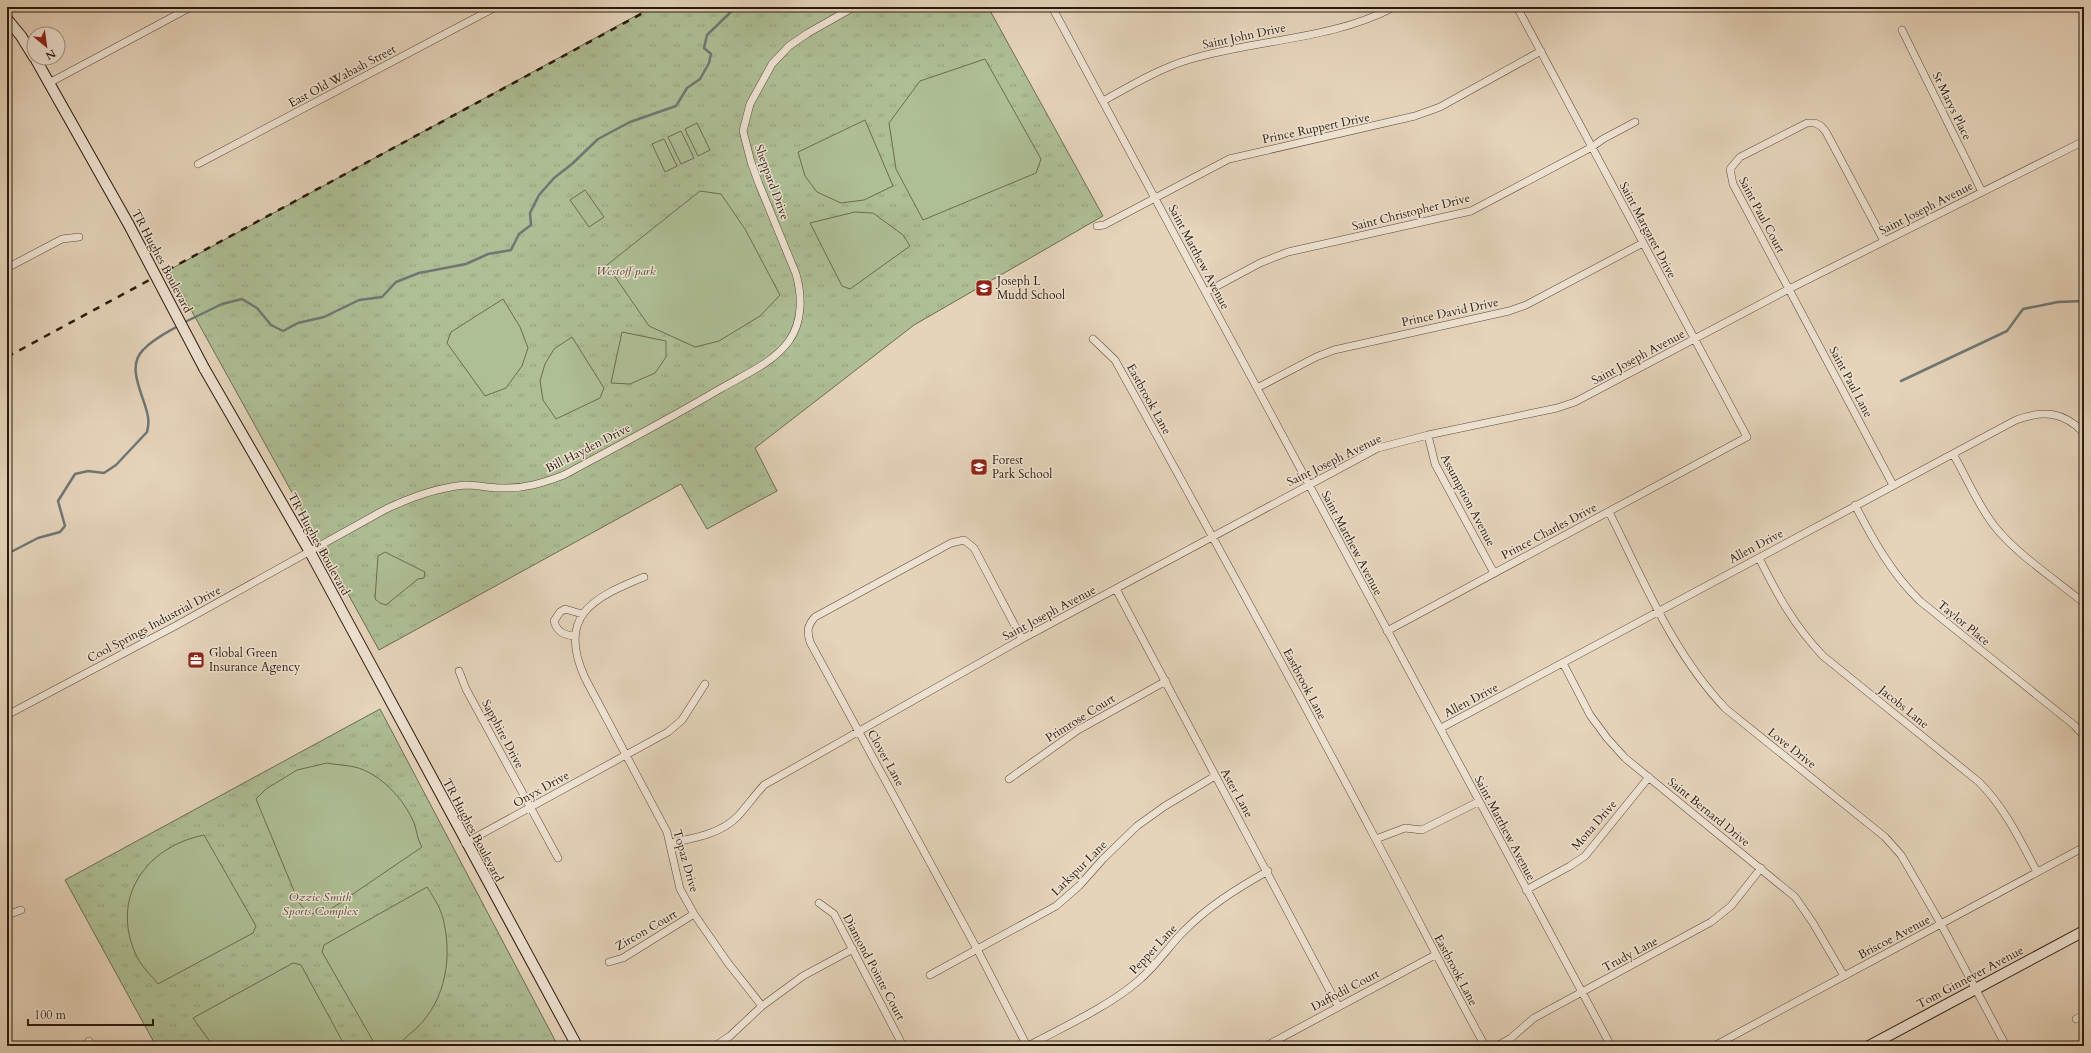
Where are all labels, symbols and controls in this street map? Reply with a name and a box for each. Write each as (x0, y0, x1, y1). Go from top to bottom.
street label: Saint John Drive (1201, 19, 1287, 53)
north arrow (26, 26, 66, 66)
street label: East Old Wabash Street (286, 41, 399, 111)
text: N (42, 45, 58, 63)
street label: St Marys Place (1929, 69, 1975, 143)
street label: Prince Ruppert Drive (1261, 109, 1371, 147)
street label: Sheppard Drive (751, 142, 793, 222)
street label: Saint Paul Court (1735, 174, 1789, 256)
street label: Saint Joseph Avenue (1876, 177, 1976, 239)
street label: Saint Margaret Drive (1616, 179, 1680, 281)
street label: Saint Christopher Drive (1350, 190, 1472, 234)
street label: Saint Matthew Avenue (1165, 202, 1233, 312)
street label: TR Hughes Boulevard (128, 207, 196, 316)
park label: Westoff park (596, 263, 656, 279)
place label: Joseph L Mudd School (995, 273, 1065, 303)
school or university icon: Joseph L Mudd School (974, 278, 994, 298)
street label: Prince David Drive (1400, 294, 1500, 330)
street label: Saint Joseph Avenue (1589, 326, 1687, 388)
street label: Saint Paul Lane (1826, 344, 1876, 420)
street label: Eastbrook Lane (1123, 361, 1175, 437)
street label: Bill Hayden Drive (543, 420, 633, 476)
street label: Saint Joseph Avenue (1284, 430, 1384, 490)
street label: Assumption Avenue (1437, 451, 1499, 549)
place label: Forest Park School (992, 452, 1052, 482)
school or university icon: Forest Park School (969, 457, 989, 477)
street label: Saint Matthew Avenue (1318, 488, 1386, 598)
street label: TR Hughes Boulevard (284, 490, 354, 599)
street label: Prince Charles Drive (1498, 499, 1600, 563)
street label: Allen Drive (1726, 525, 1786, 567)
street label: Cool Springs Industrial Drive (84, 582, 224, 666)
street label: Saint Joseph Avenue (1000, 582, 1098, 644)
street label: Taylor Place (1934, 597, 1994, 649)
place label: Global Green Insurance Agency (209, 645, 301, 675)
street label: Eastbrook Lane (1279, 646, 1331, 722)
office icon: Global Green Insurance Agency (186, 650, 206, 670)
street label: Allen Drive (1441, 679, 1501, 721)
street label: Jacobs Lane (1874, 681, 1932, 732)
street label: Primrose Court (1042, 690, 1118, 746)
street label: Sapphire Drive (478, 697, 528, 771)
street label: Love Drive (1764, 724, 1820, 772)
street label: Clover Lane (864, 727, 908, 789)
street label: Aster Lane (1217, 765, 1257, 821)
street label: Onyx Drive (510, 767, 572, 811)
street label: Saint Matthew Avenue (1471, 773, 1539, 883)
street label: Saint Bernard Drive (1665, 774, 1753, 850)
street label: TR Hughes Boulevard (439, 776, 507, 885)
street label: Mona Drive (1568, 796, 1620, 854)
street label: Topaz Drive (669, 828, 703, 894)
street label: Larkspur Lane (1048, 837, 1110, 899)
park label: Ozzie Smith Sports Complex (282, 889, 358, 919)
street label: Zircon Court (612, 906, 680, 954)
street label: Diamond Pointe Court (839, 911, 909, 1023)
street label: Briscoe Avenue (1855, 911, 1933, 963)
street label: Pepper Lane (1126, 920, 1180, 978)
street label: Eastbrook Lane (1430, 932, 1482, 1008)
street label: Trudy Lane (1600, 933, 1660, 975)
street label: Tom Ginnever Avenue (1914, 942, 2026, 1012)
street label: Daffodil Court (1308, 965, 1382, 1015)
scale bar (28, 1001, 153, 1027)
text: 100 m (34, 1007, 67, 1023)

